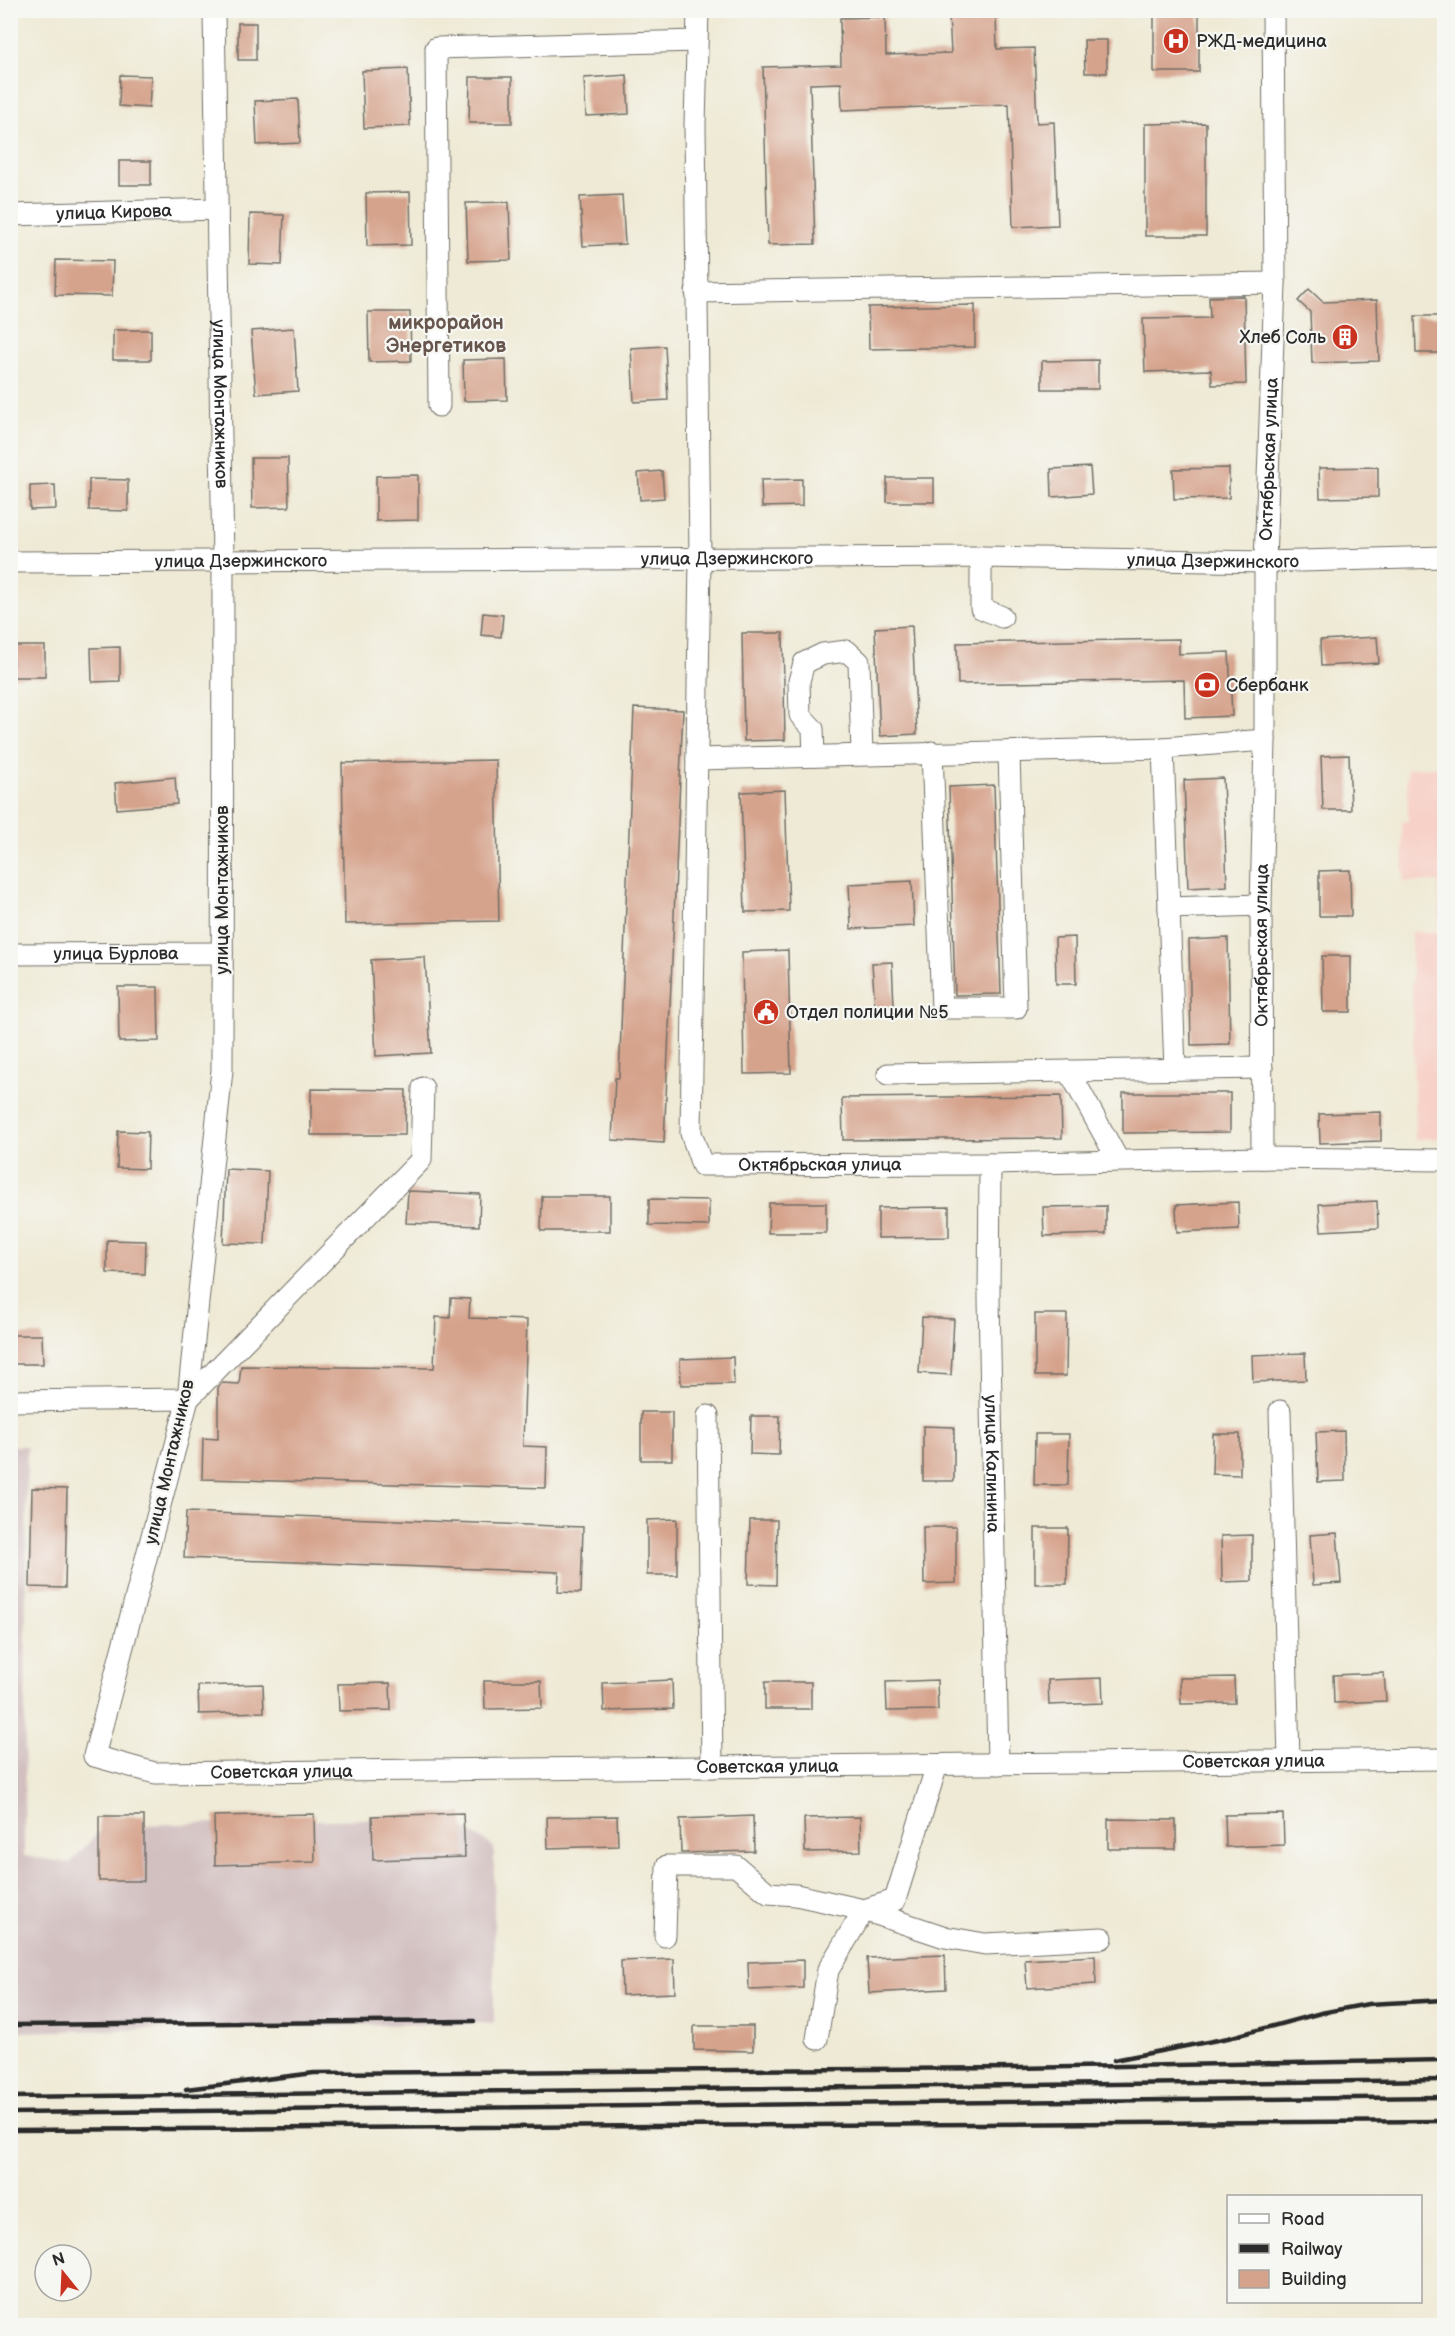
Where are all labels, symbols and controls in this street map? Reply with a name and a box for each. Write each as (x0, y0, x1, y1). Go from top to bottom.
hospital icon: РЖД-медицина (1161, 26, 1191, 56)
place label: РЖД-медицина (1196, 31, 1327, 52)
street label: улица Кирова (56, 200, 173, 225)
district label: микрорайон Энергетиков (386, 311, 506, 358)
street label: улица Монтажников (208, 319, 232, 489)
building icon: Хлеб Соль (1330, 322, 1360, 352)
place label: Хлеб Соль (1240, 327, 1326, 348)
street label: Октябрьская улица (1256, 377, 1283, 541)
street label: улица Дзержинского (641, 548, 813, 570)
street label: улица Дзержинского (155, 550, 327, 572)
street label: улица Дзержинского (1127, 550, 1299, 573)
bank icon: Сбербанк (1192, 670, 1222, 700)
place label: Сбербанк (1226, 675, 1309, 696)
street label: улица Монтажников (212, 805, 233, 974)
street label: Октябрьская улица (1251, 863, 1273, 1027)
street label: улица Бурлова (53, 943, 179, 965)
public building icon: Отдел полиции №5 (751, 997, 781, 1027)
place label: Отдел полиции №5 (786, 1002, 948, 1023)
street label: Октябрьская улица (738, 1154, 902, 1176)
street label: улица Монтажников (140, 1377, 199, 1547)
street label: улица Калинина (980, 1395, 1004, 1534)
street label: Советская улица (1182, 1750, 1325, 1773)
street label: Советская улица (696, 1756, 839, 1778)
street label: Советская улица (210, 1761, 353, 1783)
legend (1227, 2195, 1422, 2303)
text: Road (1281, 2209, 1325, 2230)
text: Railway (1281, 2239, 1343, 2260)
north arrow (33, 2243, 93, 2303)
text: N (50, 2249, 67, 2271)
text: Building (1281, 2269, 1347, 2290)

